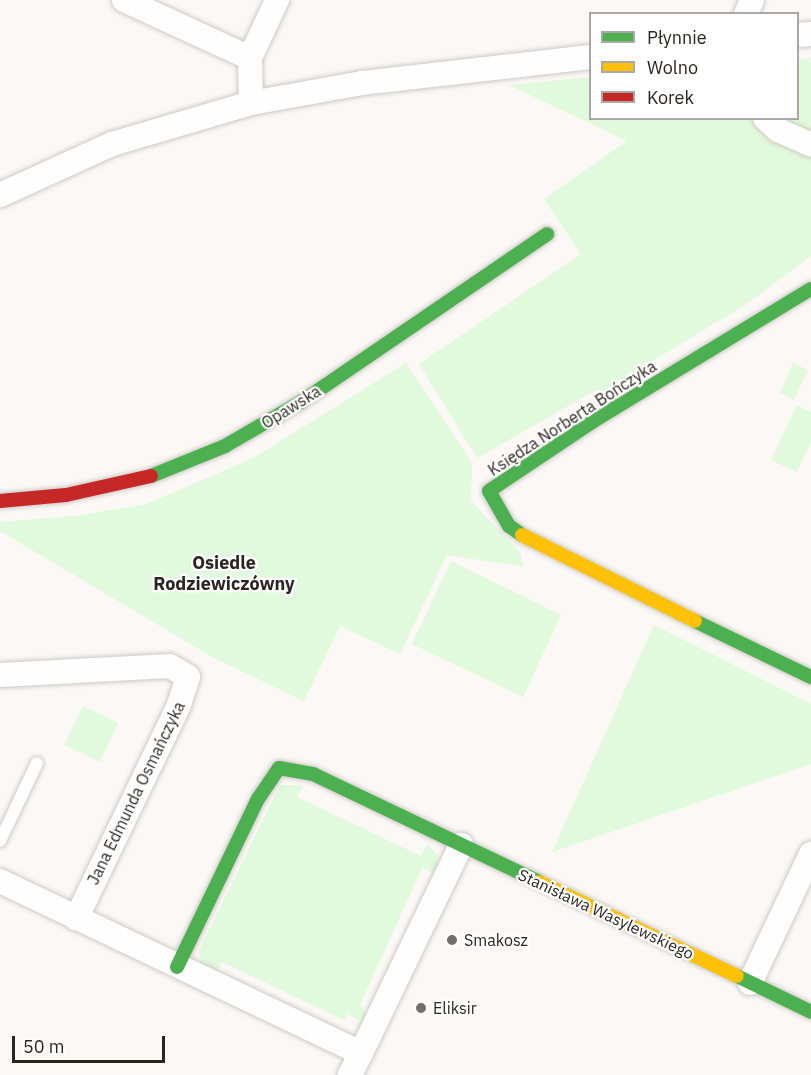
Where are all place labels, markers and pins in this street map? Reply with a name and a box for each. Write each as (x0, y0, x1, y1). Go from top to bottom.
place label: Smakosz (464, 930, 528, 950)
marker: Smakosz (445, 933, 459, 947)
place label: Eliksir (433, 998, 477, 1018)
marker: Eliksir (414, 1001, 428, 1015)

